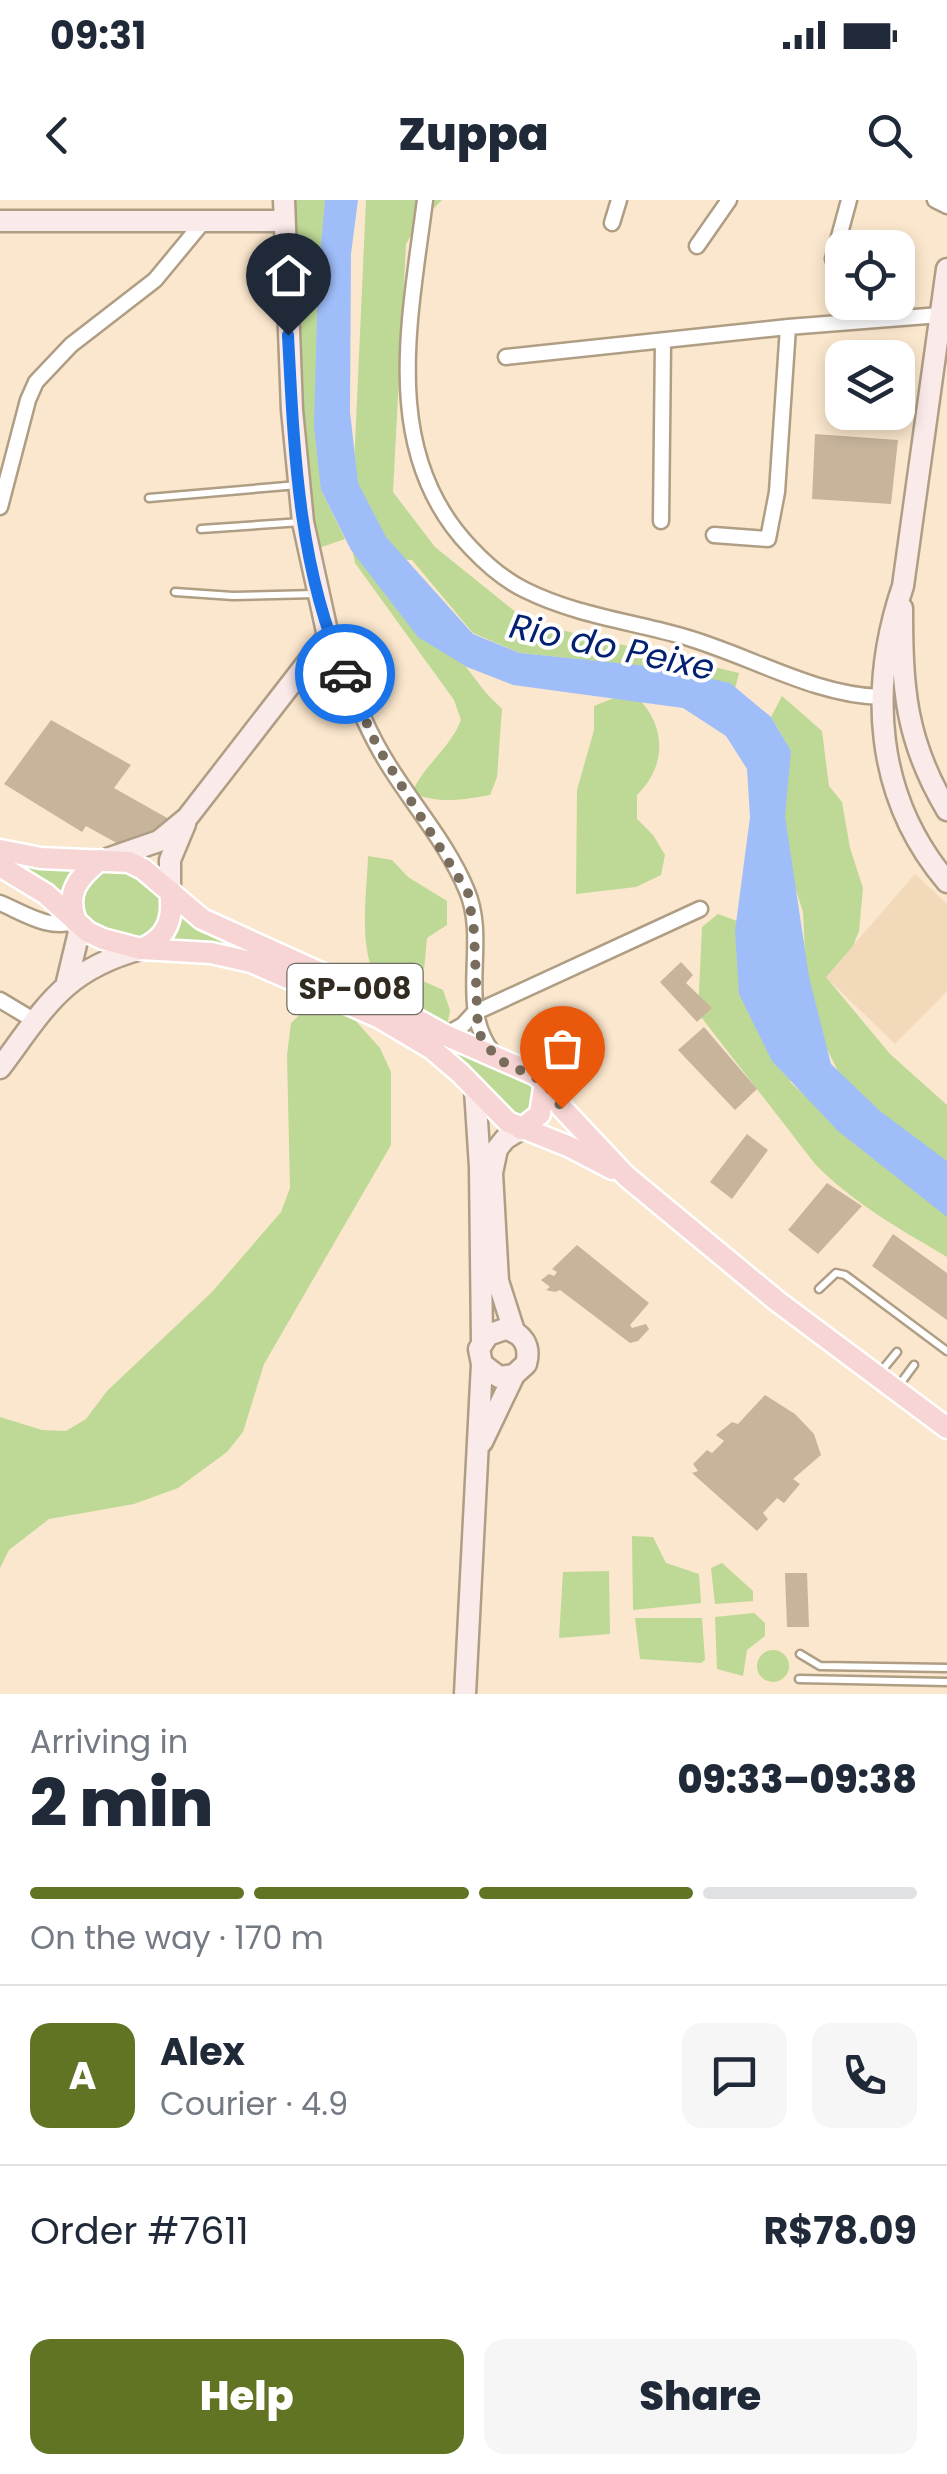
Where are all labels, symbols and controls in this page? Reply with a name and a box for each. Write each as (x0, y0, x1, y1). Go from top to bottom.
text: 09:31 (50, 9, 146, 62)
text: Zuppa (398, 103, 549, 166)
icon: back (30, 108, 85, 163)
icon: search (862, 108, 917, 163)
map controls (825, 230, 915, 430)
button: locate (825, 230, 915, 320)
pin (246, 233, 331, 336)
icon: home (261, 248, 316, 303)
button: layers (825, 340, 915, 430)
water label: Rio do Peixe (505, 601, 719, 692)
courier (295, 624, 395, 724)
icon: car (318, 647, 373, 702)
road number: SP-008 (288, 964, 422, 1014)
pin (520, 1006, 605, 1109)
icon: bag (535, 1021, 590, 1076)
text: Arriving in (30, 1719, 188, 1764)
text: 09:33–09:38 (678, 1753, 917, 1806)
text: 2 min (30, 1758, 213, 1849)
text: On the way · 170 m (30, 1915, 324, 1960)
button: chat (682, 2023, 787, 2128)
button: phone (812, 2023, 917, 2128)
text: Alex (160, 2025, 245, 2078)
text: A (68, 2049, 97, 2102)
text: Courier · 4.9 (160, 2081, 348, 2126)
text: Order #7611 (30, 2204, 249, 2257)
text: R$78.09 (763, 2204, 917, 2257)
button: Help (30, 2339, 464, 2454)
button: Share (484, 2339, 917, 2454)

